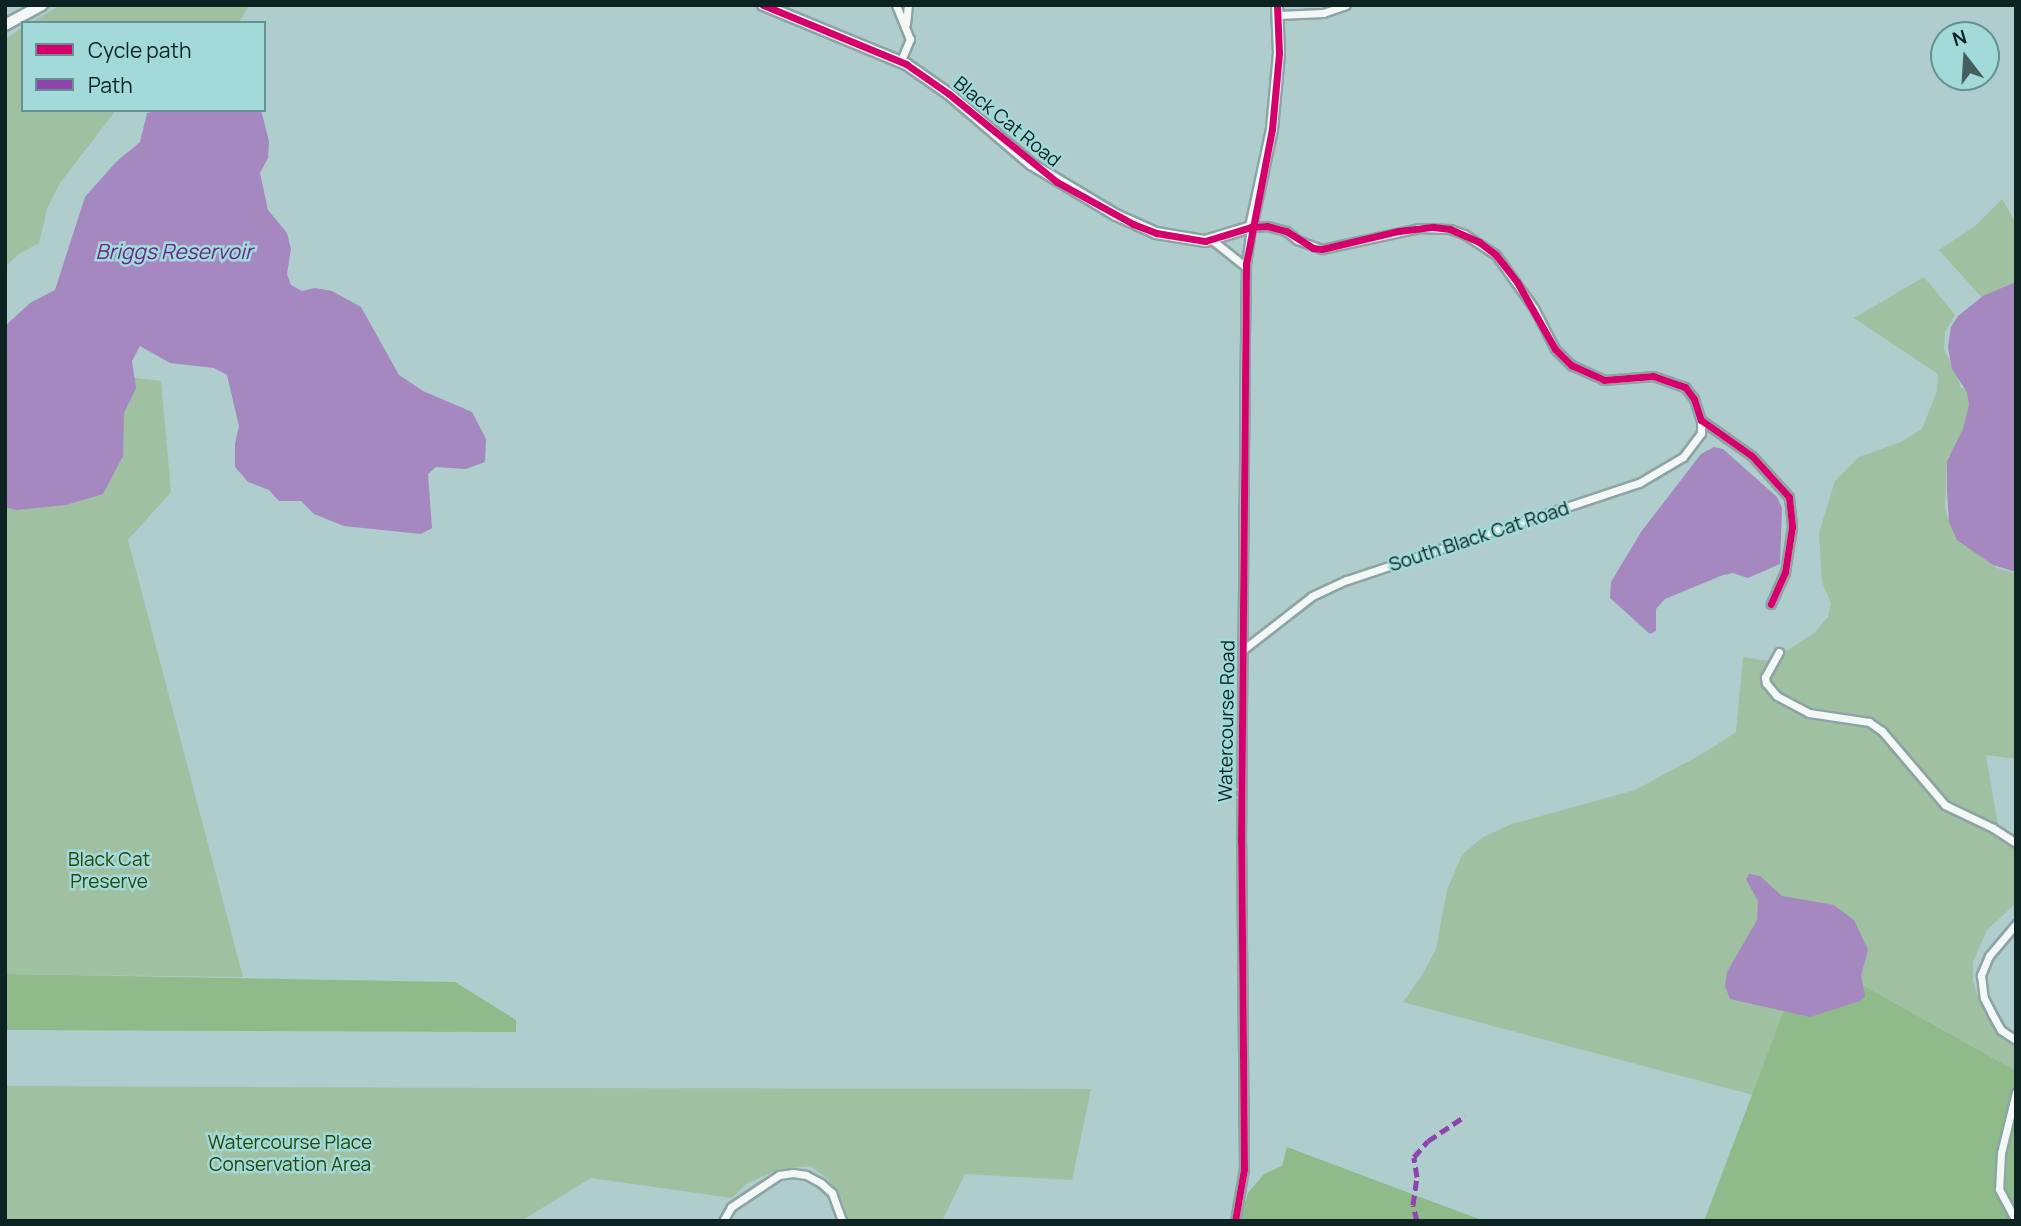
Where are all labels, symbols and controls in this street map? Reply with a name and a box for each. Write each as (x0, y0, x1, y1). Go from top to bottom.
legend (21, 21, 266, 112)
north arrow (1930, 21, 2000, 91)
text: N (1949, 23, 1970, 52)
text: Cycle path (88, 36, 191, 64)
text: Path (88, 71, 133, 99)
street label: Black Cat Road (949, 72, 1065, 172)
water label: Briggs Reservoir (96, 238, 252, 264)
street label: South Black Cat Road (1386, 497, 1572, 577)
street label: Watercourse Road (1214, 640, 1240, 802)
park label: Black Cat Preserve (68, 849, 150, 893)
park label: Watercourse Place Conservation Area (208, 1132, 372, 1176)

